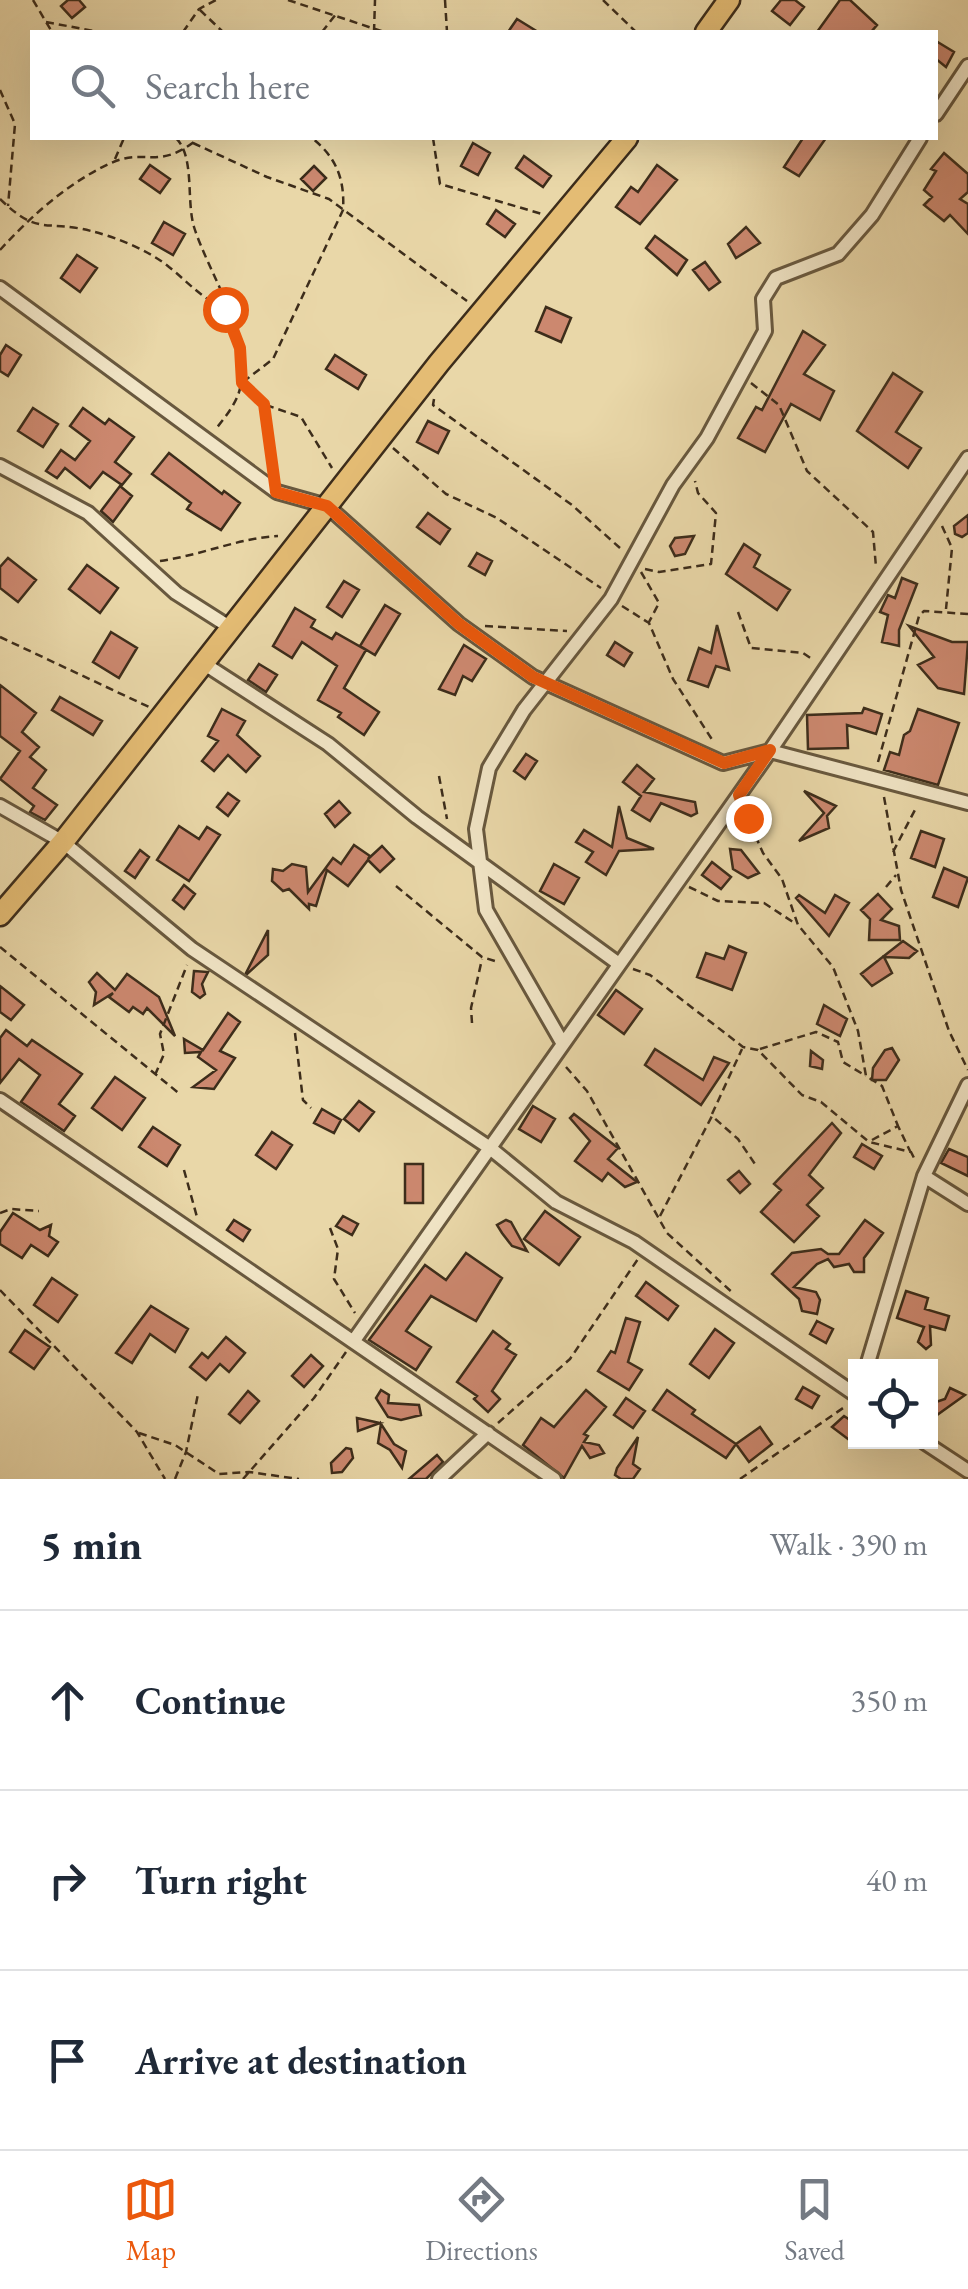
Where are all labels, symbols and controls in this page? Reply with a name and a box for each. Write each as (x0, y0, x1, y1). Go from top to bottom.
search box (30, 30, 938, 140)
icon: search (65, 58, 120, 113)
text: Search here (145, 61, 310, 110)
route start (203, 287, 249, 333)
route end (726, 796, 772, 842)
map controls (848, 1359, 938, 1449)
button: locate (848, 1359, 938, 1449)
text: 5 min (40, 1517, 142, 1572)
text: Walk · 390 m (770, 1523, 928, 1565)
icon: ahead (40, 1673, 95, 1728)
text: Continue (135, 1676, 286, 1725)
text: 350 m (851, 1679, 928, 1721)
icon: right (40, 1853, 95, 1908)
text: Turn right (135, 1856, 307, 1905)
text: 40 m (866, 1859, 928, 1901)
icon: arrive (40, 2033, 95, 2088)
text: Arrive at destination (135, 2036, 467, 2085)
tab: Map (123, 2172, 178, 2268)
tab: Directions (425, 2172, 538, 2268)
tab: Saved (785, 2172, 845, 2268)

